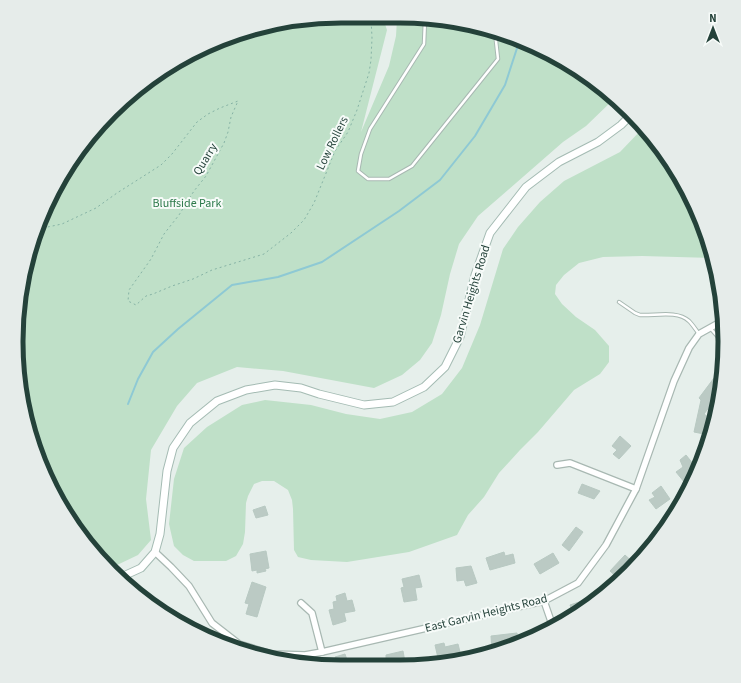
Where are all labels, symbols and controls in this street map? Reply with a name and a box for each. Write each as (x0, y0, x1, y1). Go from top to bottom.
north arrow (693, 8, 733, 48)
text: N (709, 11, 717, 26)
street label: Low Rollers (312, 114, 353, 173)
street label: Quarry (189, 140, 222, 179)
park label: Bluffside Park (153, 195, 222, 212)
street label: Garvin Heights Road (448, 243, 494, 345)
street label: East Garvin Heights Road (423, 590, 549, 637)

